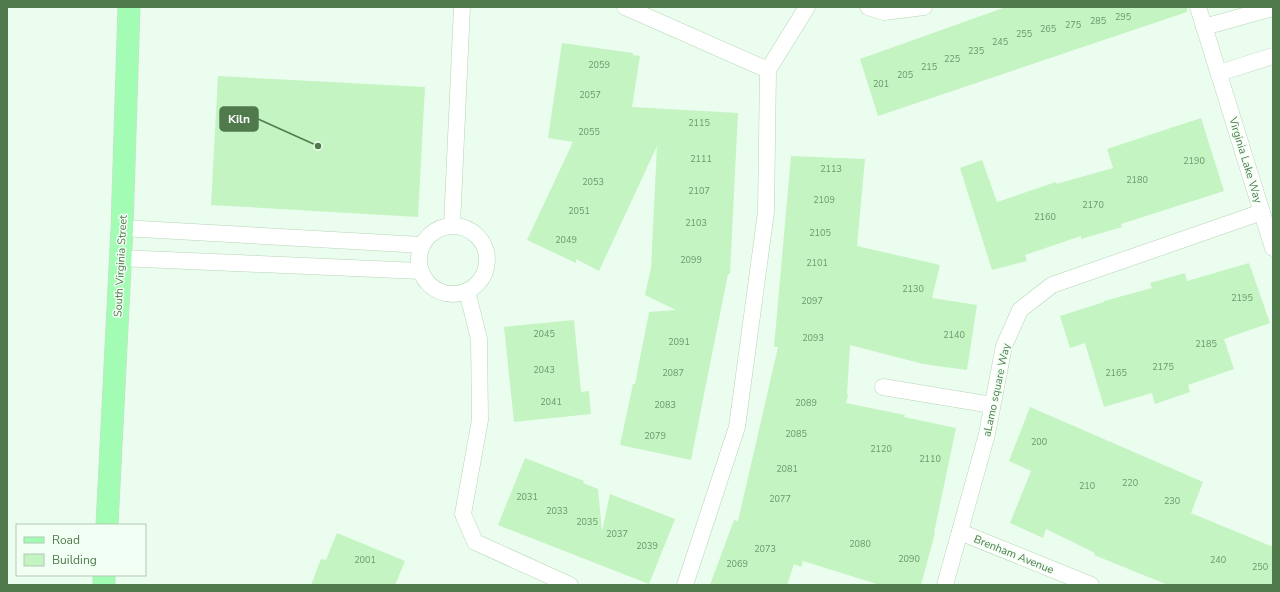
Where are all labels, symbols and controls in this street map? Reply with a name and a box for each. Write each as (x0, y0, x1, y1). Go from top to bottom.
house number: 295 (1115, 11, 1131, 23)
house number: 285 (1090, 15, 1106, 27)
house number: 275 (1065, 19, 1081, 31)
house number: 265 (1040, 23, 1056, 35)
house number: 255 (1016, 28, 1032, 40)
house number: 245 (992, 36, 1008, 48)
house number: 235 (968, 45, 984, 57)
house number: 225 (944, 53, 960, 65)
house number: 2059 (588, 59, 610, 71)
house number: 215 (921, 61, 937, 73)
house number: 205 (897, 69, 913, 81)
house number: 201 (873, 78, 889, 90)
house number: 2057 (579, 89, 601, 101)
callout: Kiln (220, 107, 258, 131)
text: Kiln (228, 111, 250, 127)
street label: Virginia Lake Way (1225, 114, 1266, 205)
house number: 2115 (688, 117, 710, 129)
house number: 2055 (578, 126, 600, 138)
house number: 2111 (690, 153, 712, 165)
house number: 2190 (1183, 155, 1205, 167)
house number: 2113 (820, 163, 842, 175)
house number: 2180 (1126, 174, 1148, 186)
house number: 2053 (582, 176, 604, 188)
house number: 2107 (688, 185, 710, 197)
house number: 2109 (813, 194, 835, 206)
house number: 2170 (1082, 199, 1104, 211)
house number: 2051 (568, 205, 590, 217)
house number: 2160 (1034, 211, 1056, 223)
street label: South Virginia Street (110, 214, 131, 318)
house number: 2103 (685, 217, 707, 229)
house number: 2105 (809, 227, 831, 239)
house number: 2049 (555, 234, 577, 246)
house number: 2099 (680, 254, 702, 266)
house number: 2101 (806, 257, 828, 269)
house number: 2130 (902, 283, 924, 295)
house number: 2195 (1231, 292, 1253, 304)
house number: 2097 (801, 295, 823, 307)
house number: 2045 (533, 328, 555, 340)
house number: 2140 (943, 329, 965, 341)
house number: 2093 (802, 332, 824, 344)
house number: 2091 (668, 336, 690, 348)
house number: 2185 (1195, 338, 1217, 350)
street label: aLamo square Way (979, 342, 1014, 438)
house number: 2175 (1152, 361, 1174, 373)
house number: 2043 (533, 364, 555, 376)
house number: 2087 (662, 367, 684, 379)
house number: 2165 (1105, 367, 1127, 379)
house number: 2041 (540, 396, 562, 408)
house number: 2089 (795, 397, 817, 409)
house number: 2083 (654, 399, 676, 411)
house number: 2085 (785, 428, 807, 440)
house number: 2079 (644, 430, 666, 442)
house number: 200 (1031, 436, 1047, 448)
house number: 2120 (870, 443, 892, 455)
house number: 2110 (919, 453, 941, 465)
house number: 2081 (776, 463, 798, 475)
house number: 220 (1122, 477, 1138, 489)
house number: 210 (1079, 480, 1095, 492)
house number: 2031 (516, 491, 538, 503)
house number: 2077 (769, 493, 791, 505)
house number: 230 (1164, 495, 1180, 507)
house number: 2033 (546, 505, 568, 517)
house number: 2035 (576, 516, 598, 528)
legend (16, 524, 146, 576)
house number: 2037 (606, 528, 628, 540)
text: Road (52, 532, 80, 548)
street label: Brenham Avenue (972, 532, 1056, 577)
house number: 2080 (849, 538, 871, 550)
house number: 2039 (636, 540, 658, 552)
house number: 2073 (754, 543, 776, 555)
text: Building (52, 552, 97, 568)
house number: 2090 (898, 553, 920, 565)
house number: 2001 (354, 554, 376, 566)
house number: 240 (1210, 554, 1226, 566)
house number: 2069 (726, 558, 748, 570)
house number: 250 (1252, 561, 1268, 573)

